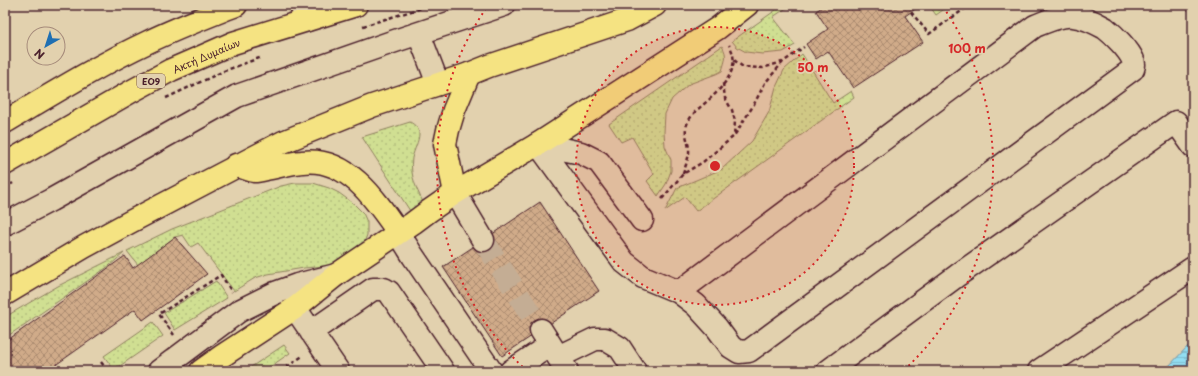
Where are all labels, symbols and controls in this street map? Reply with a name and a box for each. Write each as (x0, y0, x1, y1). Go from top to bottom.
north arrow (26, 26, 66, 66)
street label: Ακτή Δυμαίων (170, 34, 242, 76)
text: 100 m (948, 39, 986, 57)
text: N (30, 45, 48, 64)
text: 50 m (797, 58, 829, 76)
road number: ΕΟ9 (137, 74, 165, 88)
centre of rings (708, 159, 722, 173)

